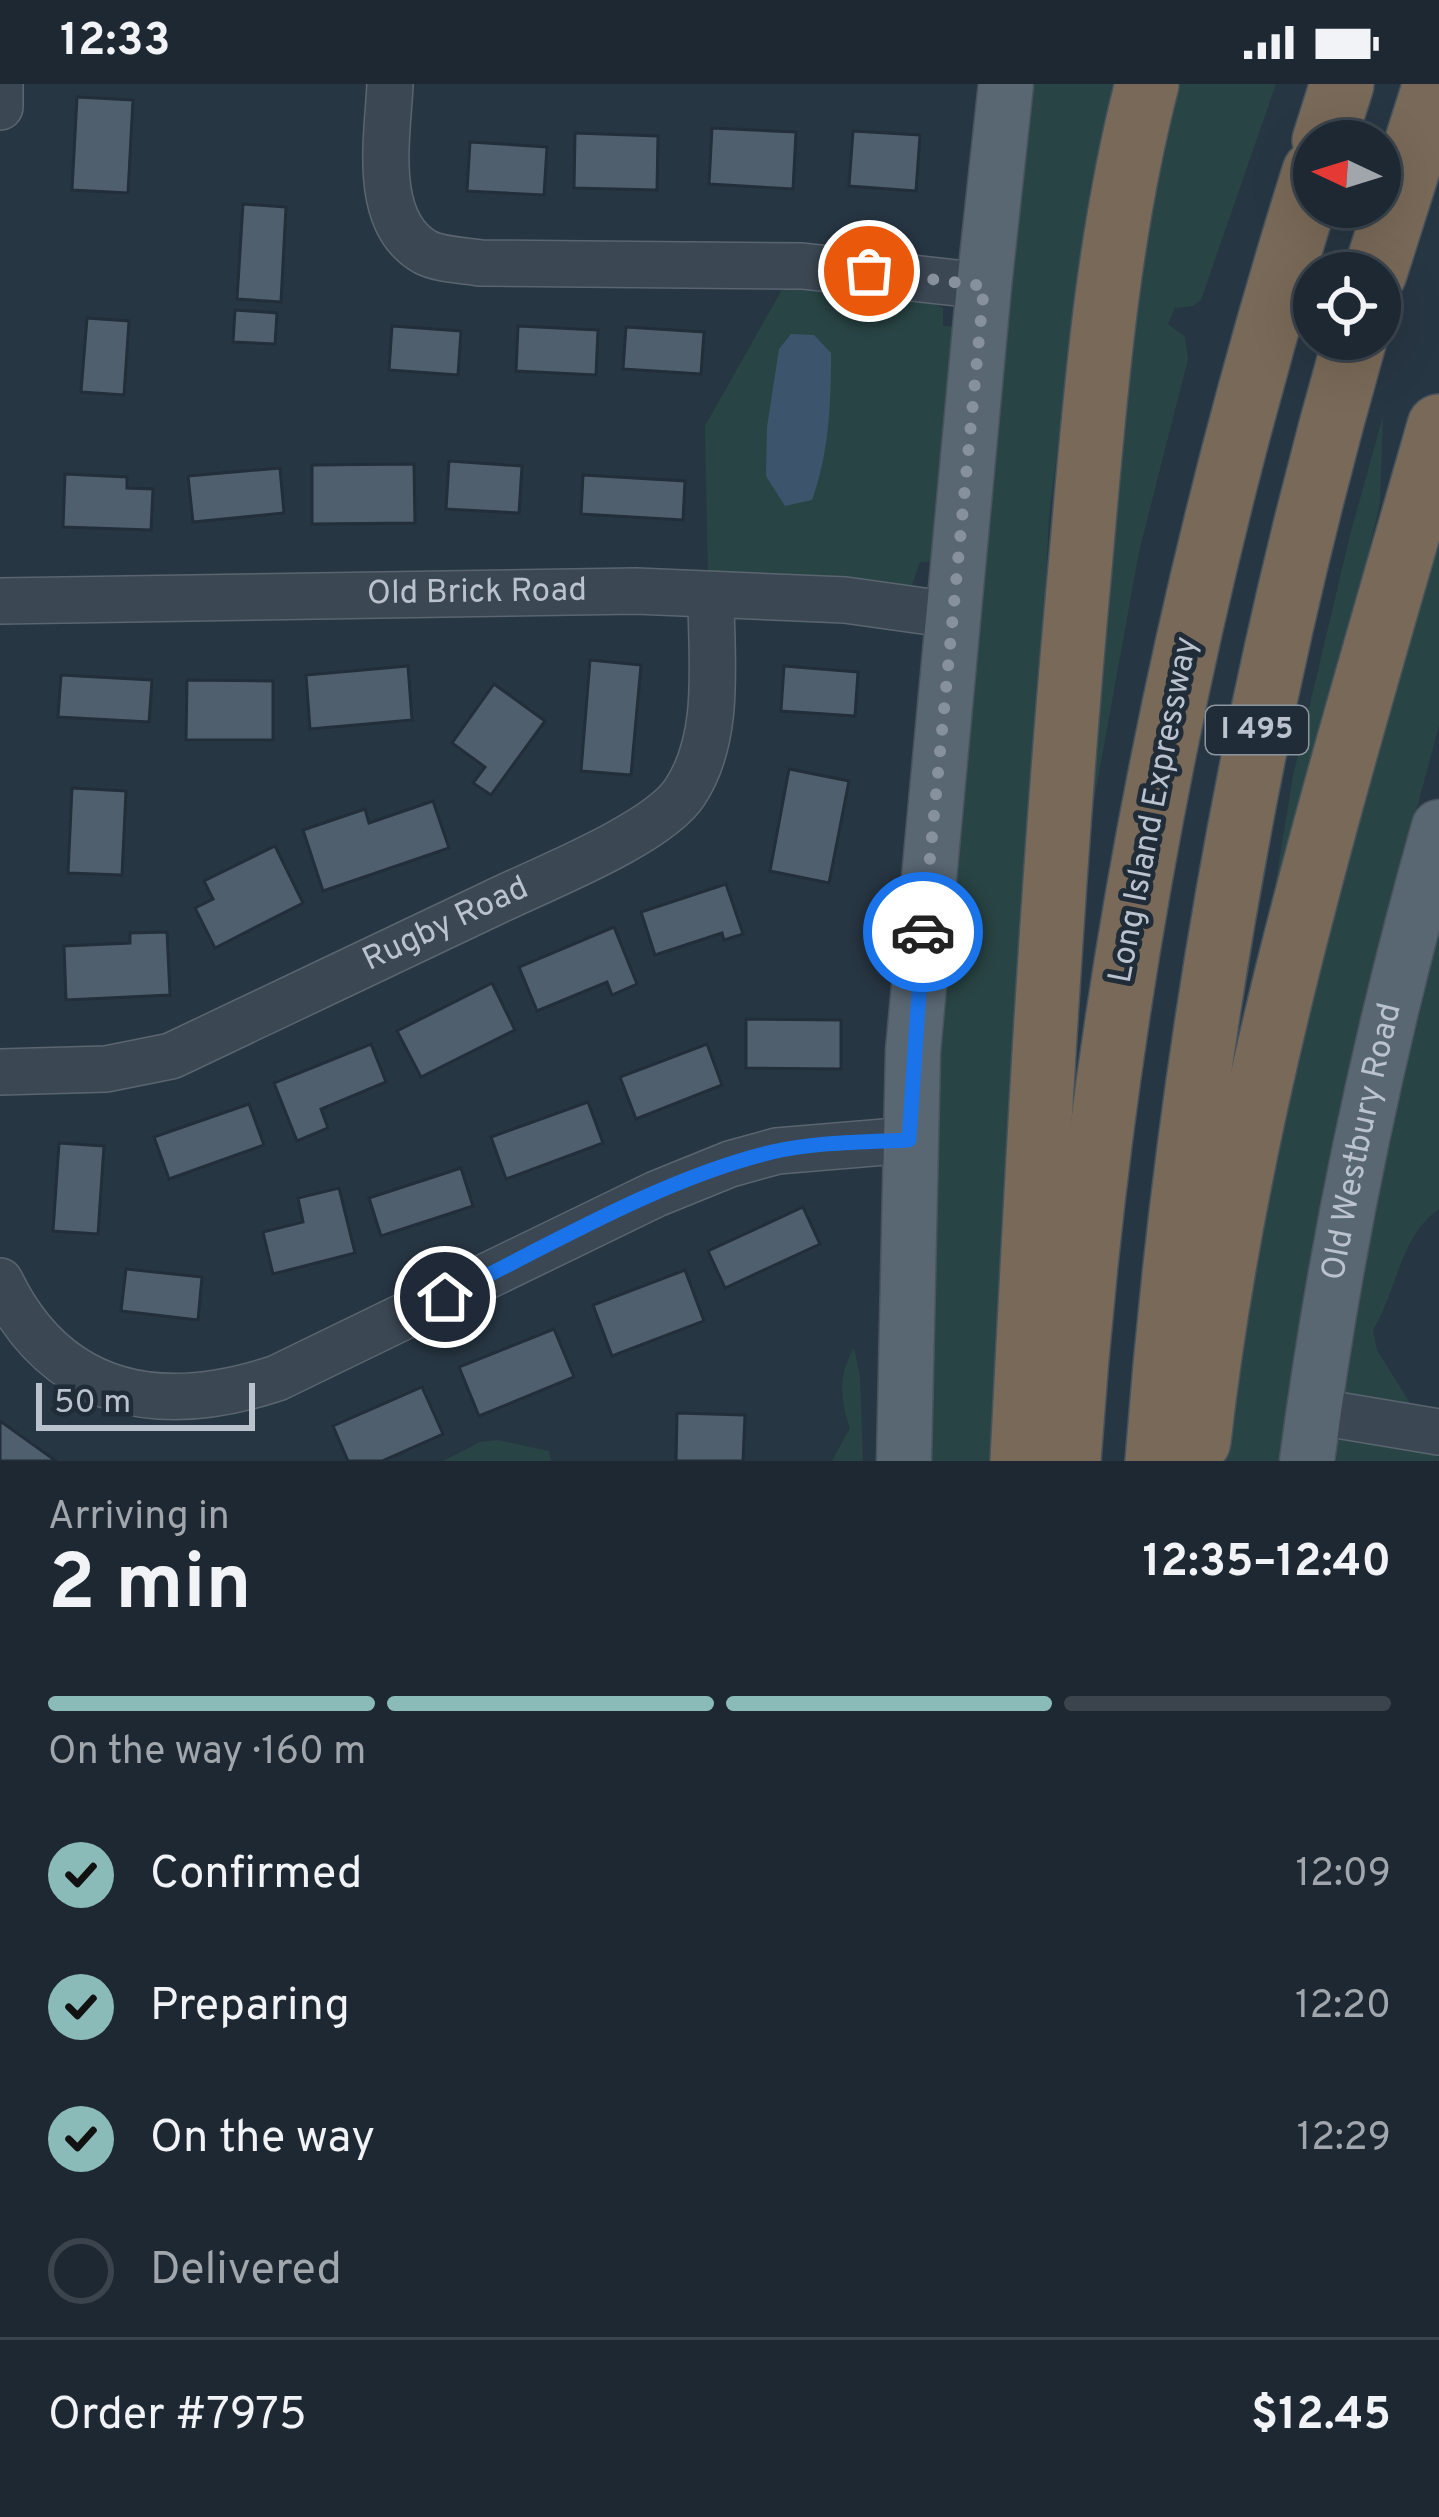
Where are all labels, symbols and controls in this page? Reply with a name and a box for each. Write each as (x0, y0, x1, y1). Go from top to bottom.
text: 12:33 (60, 14, 170, 71)
north arrow (1293, 120, 1401, 228)
map controls (1293, 120, 1401, 360)
pin (818, 220, 920, 322)
icon: bag (836, 238, 902, 304)
button: locate (1293, 252, 1401, 360)
street label: Old Brick Road (367, 571, 587, 616)
street label: Long Island Expressway (1101, 633, 1209, 987)
road number: I 495 (1206, 706, 1308, 754)
street label: Rugby Road (357, 868, 536, 982)
courier (863, 872, 983, 992)
icon: car (890, 899, 956, 965)
street label: Old Westbury Road (1314, 999, 1413, 1284)
pin (394, 1246, 496, 1348)
icon: home (412, 1264, 478, 1330)
scale bar (36, 1377, 255, 1430)
text: 50 m (54, 1383, 131, 1425)
text: Arriving in (48, 1494, 230, 1543)
text: 12:35–12:40 (1143, 1535, 1391, 1592)
text: 2 min (48, 1538, 252, 1637)
text: On the way · 160 m (48, 1729, 366, 1778)
icon: check (48, 1842, 114, 1908)
text: Confirmed (150, 1847, 362, 1904)
text: 12:09 (1295, 1851, 1391, 1900)
icon: check (48, 1974, 114, 2040)
text: Preparing (150, 1979, 350, 2036)
text: 12:20 (1295, 1983, 1391, 2032)
icon: check (48, 2106, 114, 2172)
text: On the way (150, 2111, 375, 2168)
text: 12:29 (1297, 2115, 1391, 2164)
text: Delivered (150, 2243, 342, 2300)
text: Order #7975 (48, 2388, 307, 2445)
text: $12.45 (1251, 2388, 1391, 2445)

